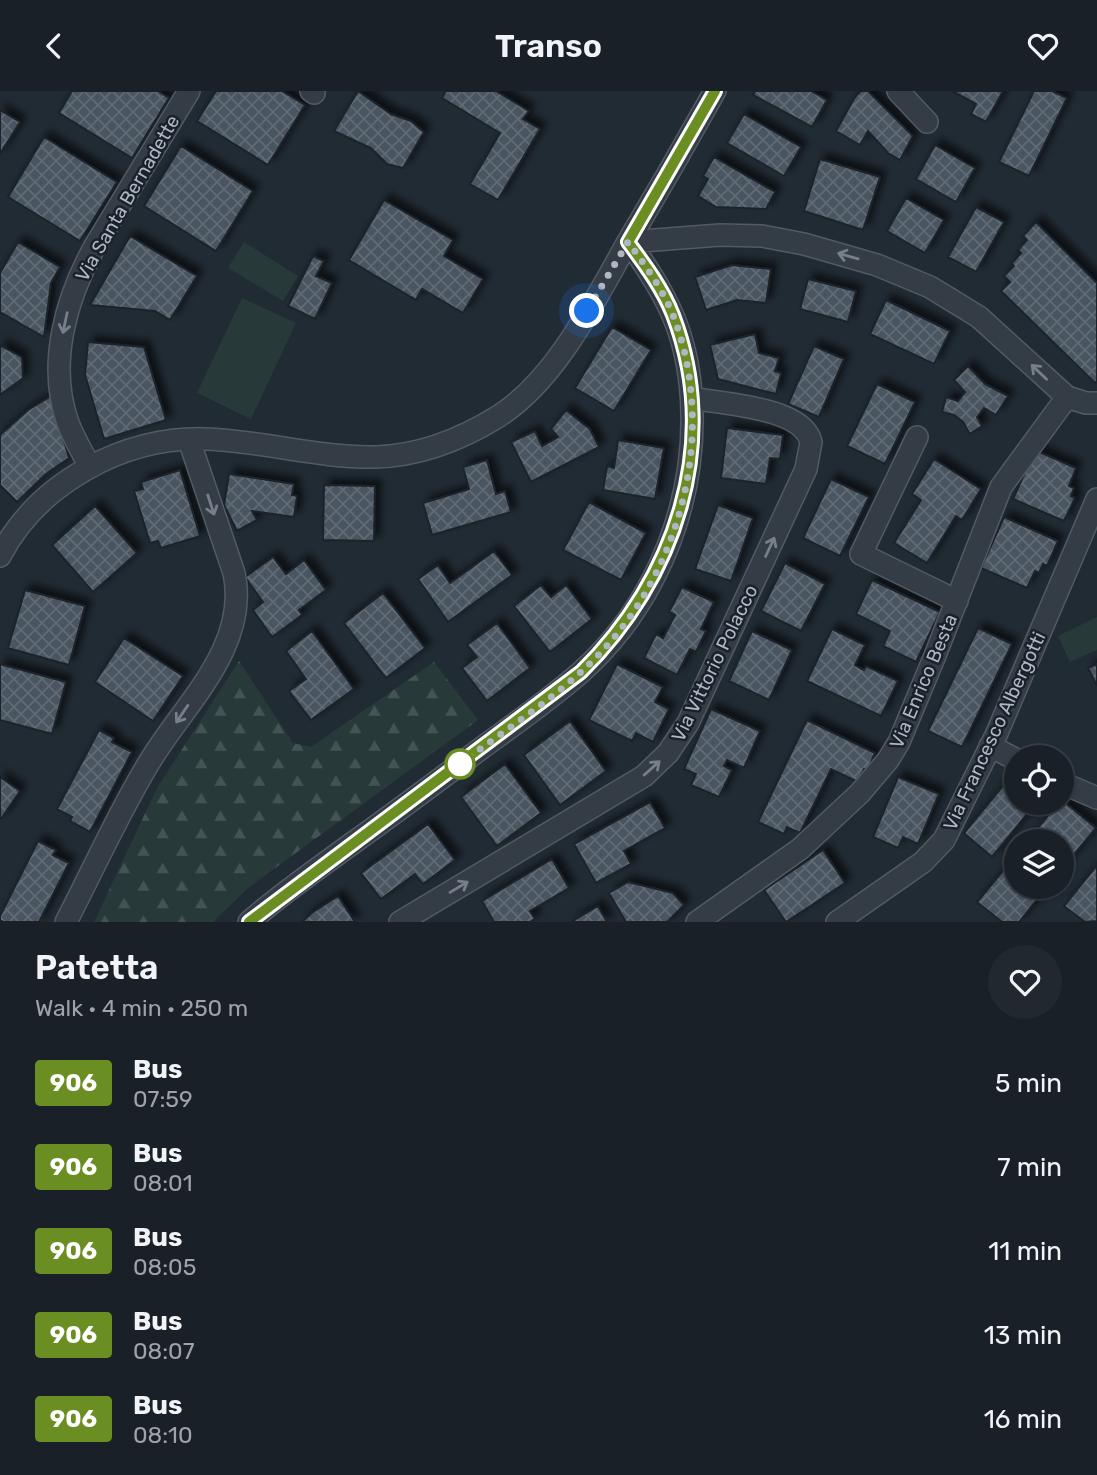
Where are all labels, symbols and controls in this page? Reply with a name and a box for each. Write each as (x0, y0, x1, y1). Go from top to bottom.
icon: back (35, 27, 73, 65)
text: Transo (495, 27, 602, 65)
icon: heart (1024, 27, 1062, 65)
street label: Via Santa Bernadette (70, 111, 184, 286)
one-way arrow (837, 249, 859, 262)
your location (569, 293, 604, 328)
one-way arrow (57, 311, 71, 334)
one-way arrow (1031, 364, 1048, 381)
one-way arrow (206, 493, 218, 515)
one-way arrow (764, 537, 777, 558)
street label: Via Vittorio Polacco (666, 581, 762, 745)
street label: Via Enrico Besta (885, 610, 962, 752)
street label: Via Francesco Albergotti (938, 628, 1051, 834)
one-way arrow (175, 704, 189, 723)
map controls (1004, 745, 1074, 899)
button: locate (1004, 745, 1074, 815)
unlabelled marker (445, 749, 475, 779)
one-way arrow (643, 760, 661, 776)
button: layers (1004, 829, 1074, 899)
one-way arrow (448, 880, 468, 894)
button: heart (988, 945, 1062, 1019)
text: Patetta (35, 948, 158, 987)
text: Walk · 4 min · 250 m (35, 994, 248, 1022)
text: Bus (133, 1054, 182, 1085)
text: 5 min (995, 1068, 1062, 1099)
text: 906 (50, 1069, 97, 1097)
text: 07:59 (133, 1085, 193, 1113)
text: Bus (133, 1138, 182, 1169)
text: 7 min (997, 1152, 1062, 1183)
text: 906 (50, 1153, 97, 1181)
text: 08:01 (133, 1169, 193, 1197)
text: Bus (133, 1222, 182, 1253)
text: 11 min (988, 1236, 1062, 1267)
text: 906 (50, 1237, 97, 1265)
text: 08:05 (133, 1253, 196, 1281)
text: Bus (133, 1306, 182, 1337)
text: 13 min (984, 1320, 1062, 1351)
text: 906 (50, 1321, 97, 1349)
text: 08:07 (133, 1337, 195, 1365)
text: Bus (133, 1390, 182, 1421)
text: 16 min (984, 1404, 1062, 1435)
text: 906 (50, 1405, 97, 1433)
text: 08:10 (133, 1421, 193, 1449)

